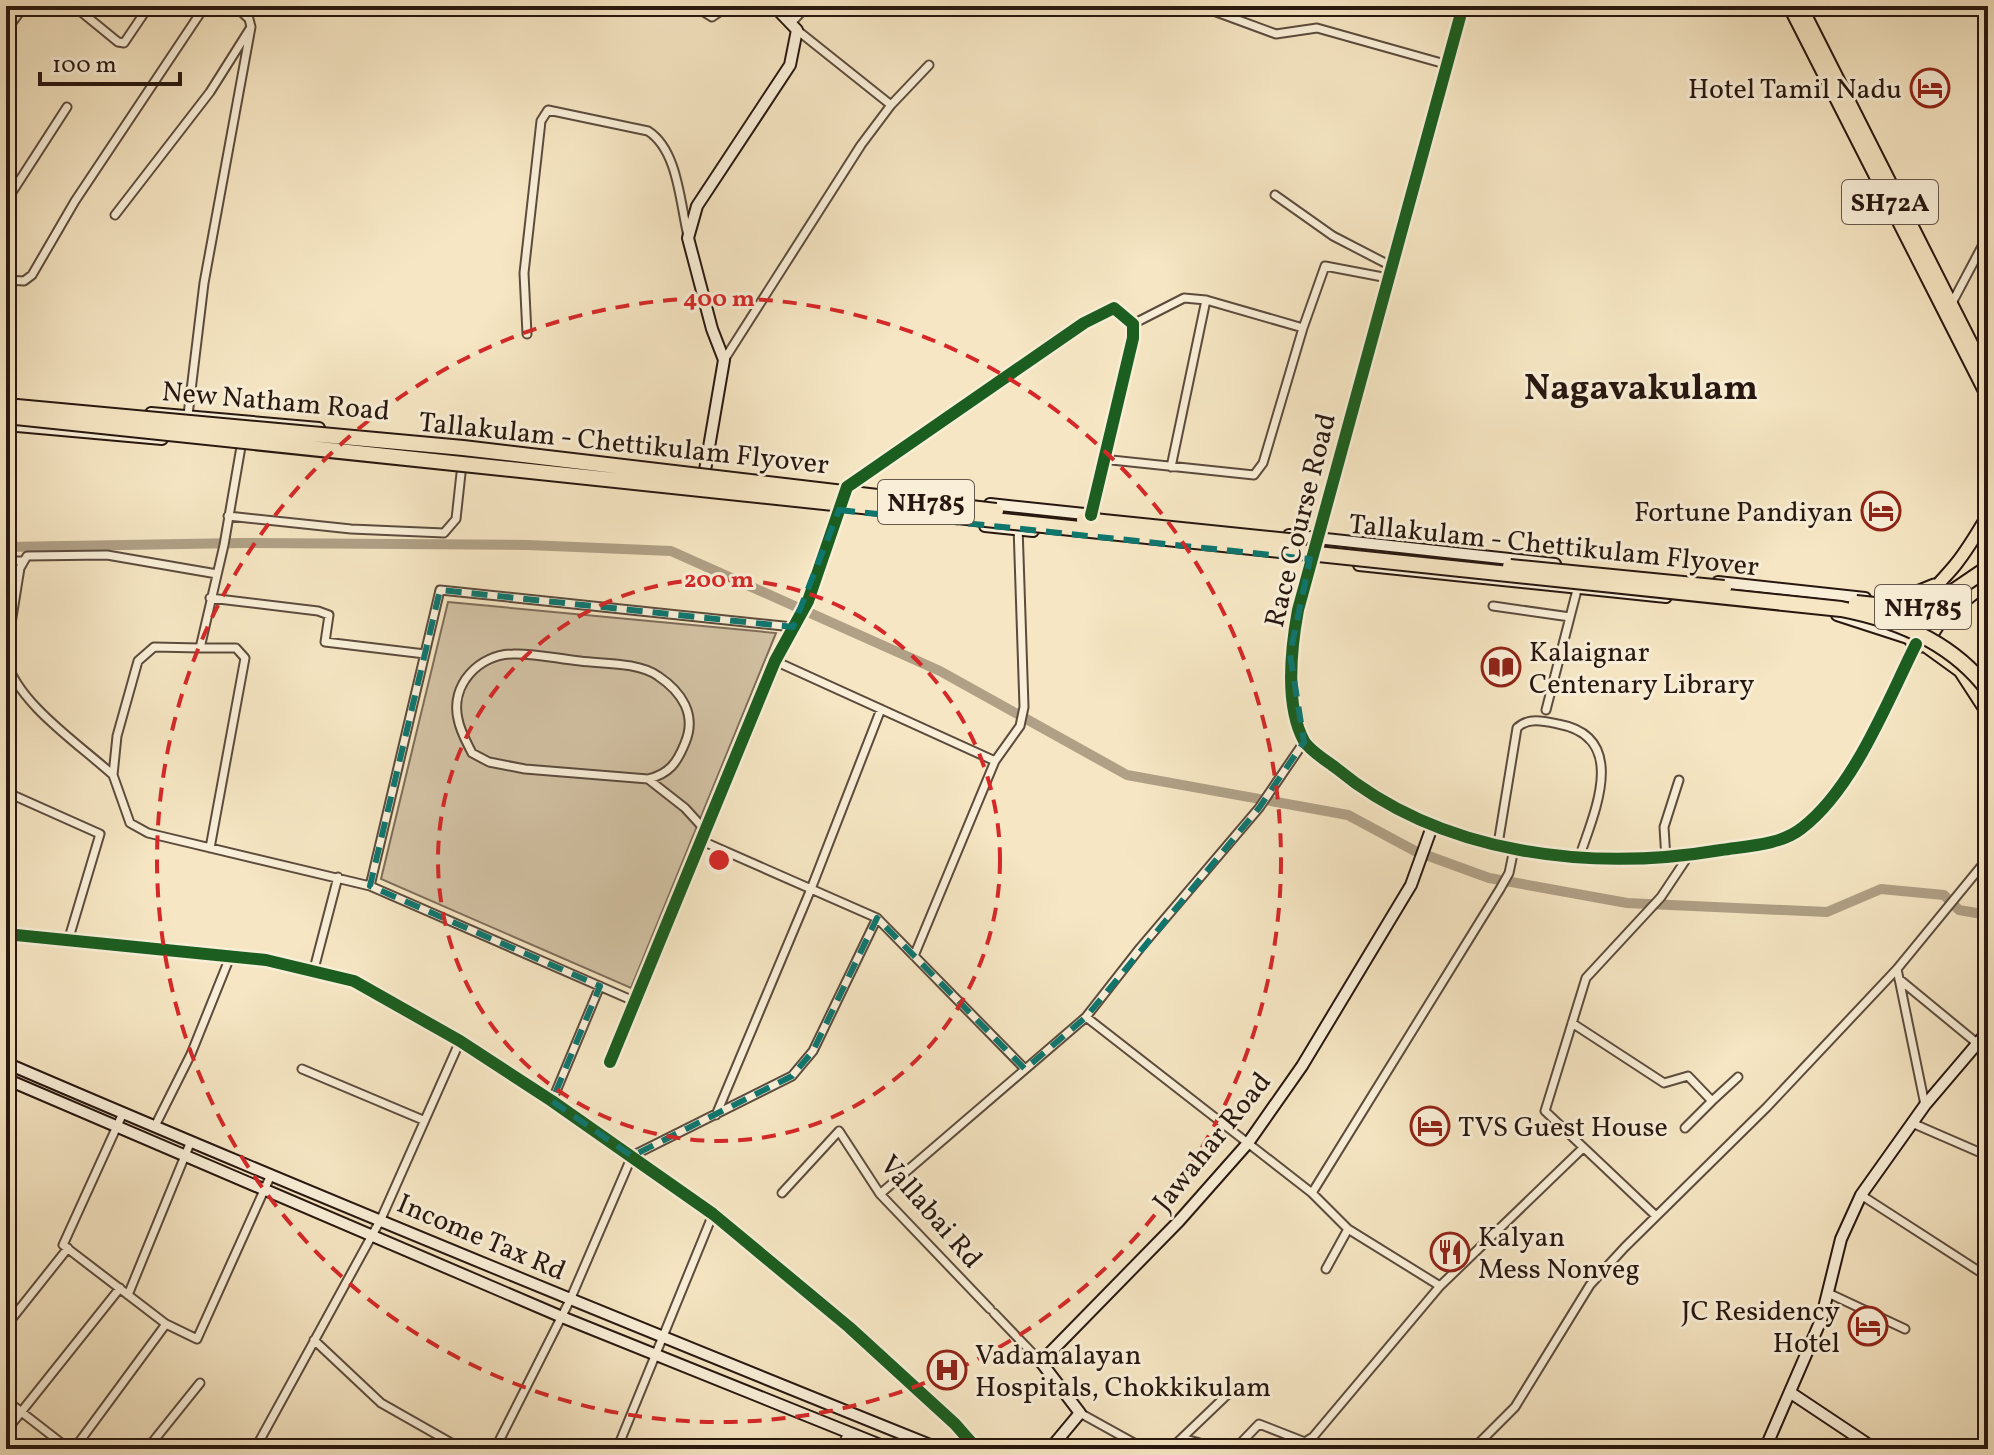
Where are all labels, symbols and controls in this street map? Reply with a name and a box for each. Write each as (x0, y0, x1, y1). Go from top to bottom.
scale bar (40, 36, 180, 86)
text: 100 m (52, 49, 117, 83)
hotel icon: Hotel Tamil Nadu (1909, 67, 1951, 109)
place label: Hotel Tamil Nadu (1688, 71, 1902, 110)
road number: SH72A (1842, 180, 1938, 224)
text: 400 m (683, 283, 755, 317)
district label: Nagavakulam (1524, 365, 1758, 415)
street label: New Natham Road (160, 373, 391, 432)
street label: Tallakulam - Chettikulam Flyover (417, 404, 831, 485)
street label: Race Course Road (1256, 410, 1347, 632)
road number: NH785 (878, 480, 974, 524)
hotel icon: Fortune Pandiyan (1860, 490, 1902, 532)
place label: Fortune Pandiyan (1634, 494, 1853, 533)
street label: Tallakulam - Chettikulam Flyover (1347, 506, 1761, 587)
text: 200 m (684, 564, 754, 598)
road number: NH785 (1875, 585, 1971, 629)
place label: Kalaignar Centenary Library (1529, 634, 1754, 705)
library icon: Kalaignar Centenary Library (1480, 646, 1522, 688)
centre of rings (705, 846, 733, 874)
street label: Jawahar Road (1145, 1065, 1281, 1221)
hotel icon: TVS Guest House (1409, 1105, 1451, 1147)
place label: TVS Guest House (1458, 1109, 1668, 1148)
street label: Vallabai Rd (870, 1147, 990, 1278)
street label: Income Tax Rd (391, 1185, 571, 1291)
place label: Kalyan Mess Nonveg (1478, 1219, 1640, 1290)
restaurant icon: Kalyan Mess Nonveg (1429, 1231, 1471, 1273)
place label: JC Residency Hotel (1681, 1293, 1840, 1364)
hotel icon: JC Residency Hotel (1847, 1305, 1889, 1347)
place label: Vadamalayan Hospitals, Chokkikulam (975, 1337, 1271, 1408)
hospital icon: Vadamalayan Hospitals, Chokkikulam (926, 1349, 968, 1391)

